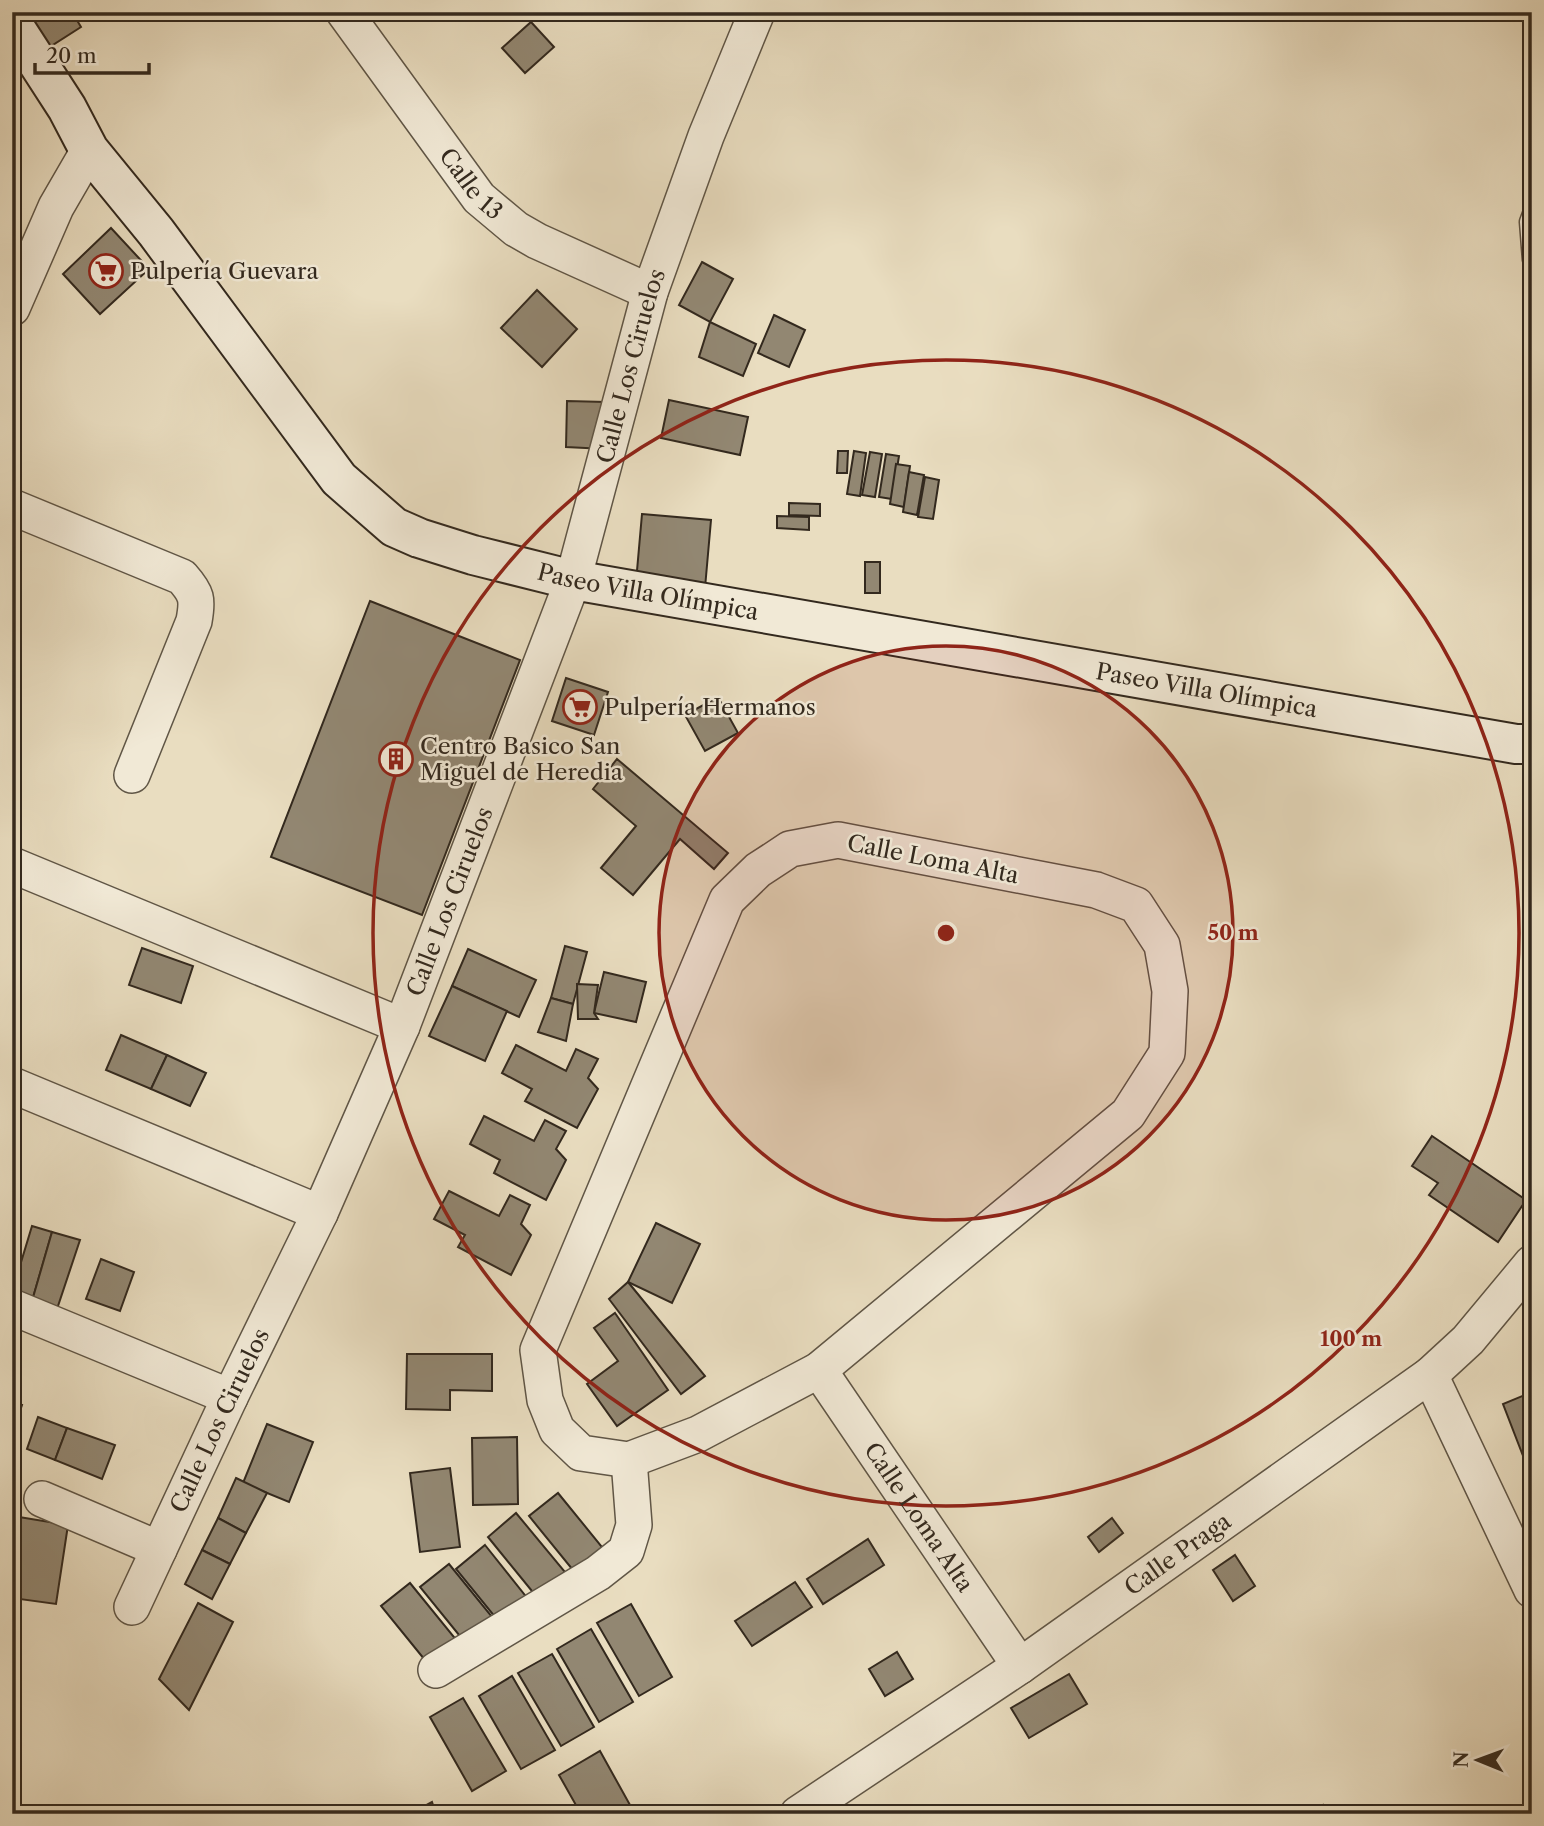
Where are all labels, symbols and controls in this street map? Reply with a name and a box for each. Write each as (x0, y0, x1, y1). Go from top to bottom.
scale bar (35, 32, 149, 76)
text: 20 m (46, 43, 97, 68)
street label: Calle 13 (433, 143, 508, 226)
supermarket icon: Pulpería Guevara (87, 252, 125, 290)
place label: Pulpería Guevara (130, 257, 320, 285)
street label: Calle Los Ciruelos (591, 265, 671, 466)
street label: Paseo Villa Olímpica (535, 558, 762, 626)
street label: Paseo Villa Olímpica (1094, 657, 1320, 723)
supermarket icon: Pulpería Hermanos (561, 688, 599, 726)
place label: Pulpería Hermanos (604, 693, 816, 721)
place label: Centro Basico San Miguel de Heredia (420, 732, 624, 786)
building icon: Centro Basico San Miguel de Heredia (377, 740, 415, 778)
street label: Calle Los Ciruelos (401, 803, 499, 1000)
street label: Calle Loma Alta (845, 829, 1022, 890)
text: 50 m (1207, 920, 1259, 945)
centre of rings (934, 921, 958, 945)
street label: Calle Los Ciruelos (164, 1324, 275, 1517)
text: 100 m (1320, 1326, 1382, 1351)
street label: Calle Loma Alta (858, 1437, 980, 1598)
street label: Calle Praga (1119, 1506, 1237, 1601)
north arrow (1442, 1724, 1512, 1794)
text: N (1450, 1751, 1473, 1768)

